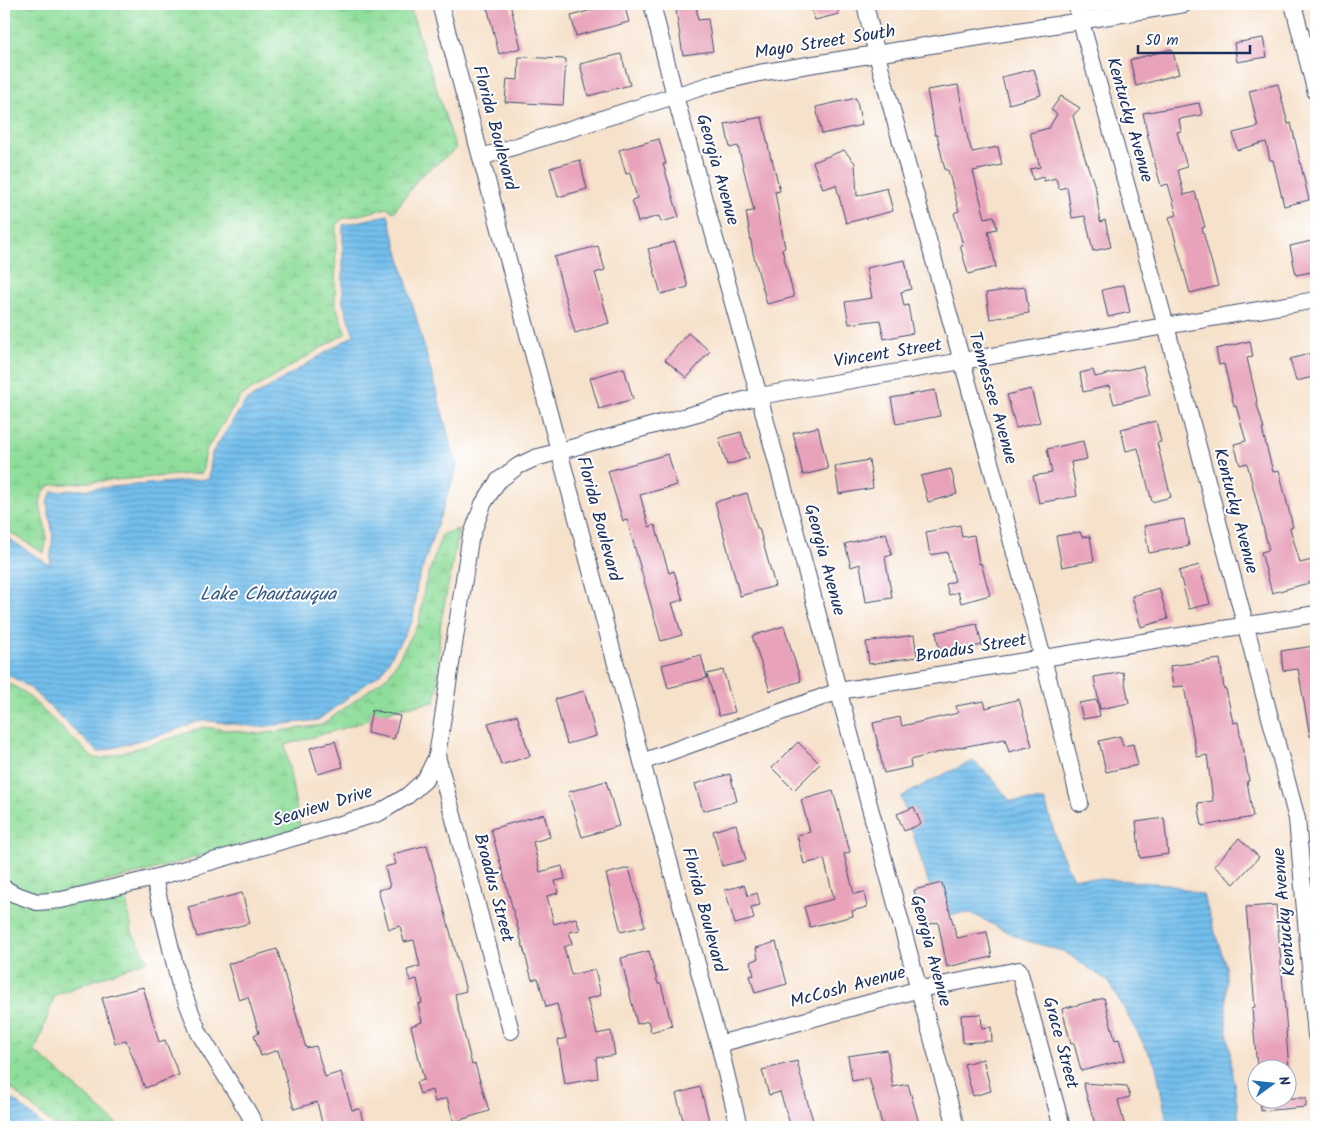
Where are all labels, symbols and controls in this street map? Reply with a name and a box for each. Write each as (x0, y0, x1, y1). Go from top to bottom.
street label: Mayo Street South (752, 18, 898, 68)
scale bar (1138, 22, 1250, 54)
text: 50 m (1145, 29, 1179, 53)
street label: Kentucky Avenue (1097, 54, 1161, 186)
street label: Florida Boulevard (463, 62, 525, 195)
street label: Georgia Avenue (687, 111, 747, 229)
street label: Tennessee Avenue (959, 328, 1025, 468)
street label: Vincent Street (832, 331, 945, 377)
street label: Kentucky Avenue (1204, 445, 1266, 577)
street label: Florida Boulevard (567, 453, 629, 586)
street label: Georgia Avenue (795, 501, 853, 619)
water label: Lake Chautauqua (200, 580, 337, 610)
street label: Broadus Street (913, 626, 1030, 672)
street label: Seaview Drive (270, 778, 376, 836)
street label: Broadus Street (464, 830, 522, 947)
street label: Florida Boulevard (672, 844, 734, 977)
street label: Kentucky Avenue (1265, 846, 1305, 978)
street label: Georgia Avenue (901, 892, 959, 1010)
street label: McCosh Avenue (787, 959, 909, 1017)
street label: Grace Street (1034, 994, 1086, 1093)
north arrow (1248, 1058, 1298, 1108)
text: N (1272, 1074, 1295, 1088)

